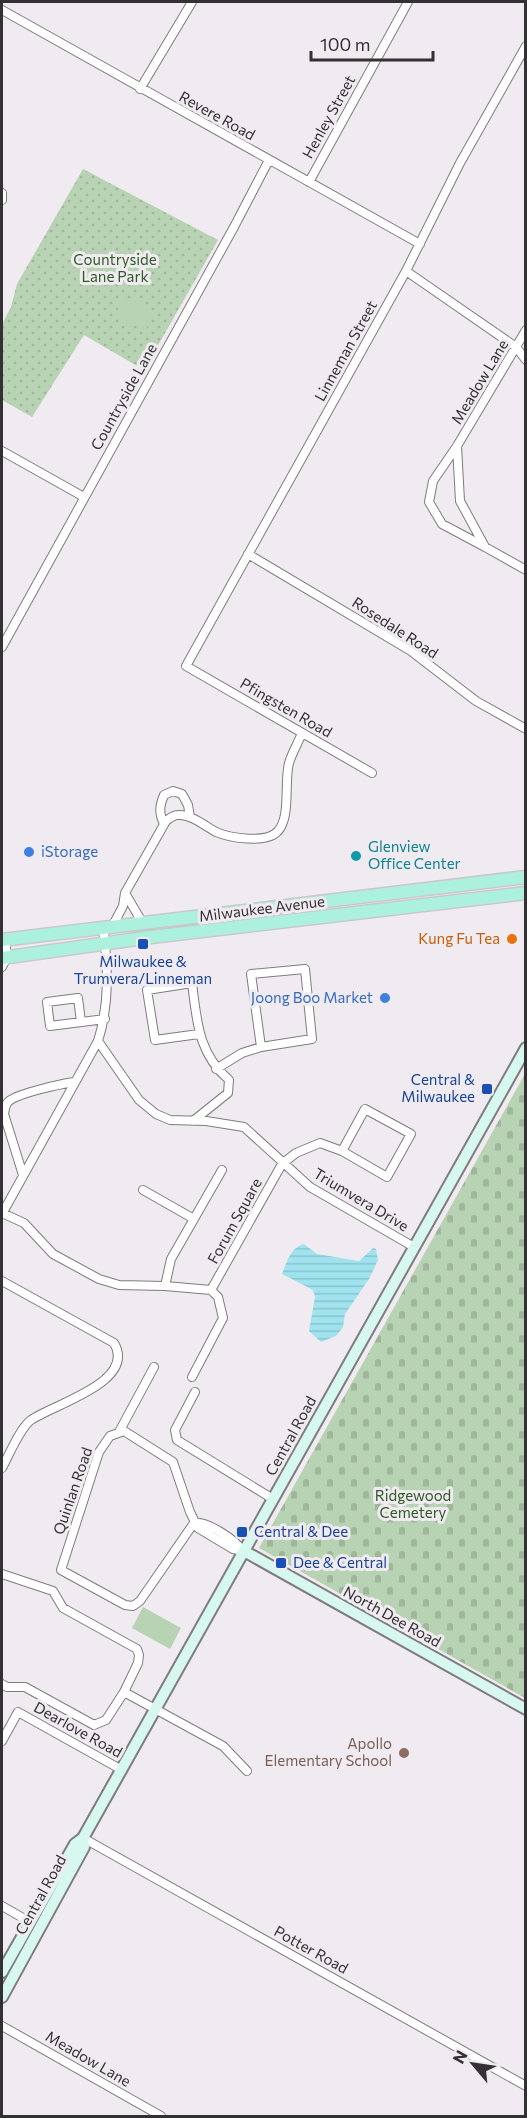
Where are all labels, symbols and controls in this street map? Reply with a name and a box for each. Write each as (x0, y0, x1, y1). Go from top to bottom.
scale bar (311, 24, 432, 62)
text: 100 m (320, 33, 370, 55)
street label: Henley Street (298, 72, 358, 161)
street label: Revere Road (176, 87, 259, 143)
park label: Countryside Lane Park (73, 250, 157, 285)
street label: Linneman Street (310, 297, 380, 404)
street label: Meadow Lane (447, 336, 511, 427)
street label: Countryside Lane (86, 340, 160, 453)
street label: Rosedale Road (349, 593, 442, 662)
street label: Pfingsten Road (237, 674, 336, 741)
place label: Glenview Office Center (368, 837, 461, 872)
place label: iStorage (41, 842, 98, 860)
marker: iStorage (22, 845, 36, 859)
marker: Glenview Office Center (349, 849, 363, 863)
street label: Milwaukee Avenue (198, 891, 326, 925)
place label: Kung Fu Tea (418, 929, 500, 947)
marker: Kung Fu Tea (505, 932, 519, 946)
marker: Milwaukee & Trumvera/Linneman (136, 937, 150, 951)
place label: Milwaukee & Trumvera/Linneman (74, 952, 212, 987)
place label: Joong Boo Market (251, 988, 373, 1006)
marker: Joong Boo Market (378, 991, 392, 1005)
place label: Central & Milwaukee (401, 1070, 475, 1105)
marker: Central & Milwaukee (480, 1082, 494, 1096)
street label: Triumvera Drive (311, 1164, 412, 1235)
street label: Forum Square (203, 1175, 265, 1266)
street label: Central Road (261, 1393, 319, 1479)
street label: Quinlan Road (49, 1445, 95, 1537)
park label: Ridgewood Cemetery (375, 1486, 451, 1521)
place label: Central & Dee (254, 1522, 348, 1540)
marker: Central & Dee (235, 1525, 249, 1539)
place label: Dee & Central (293, 1553, 387, 1571)
marker: Dee & Central (274, 1556, 288, 1570)
street label: North Dee Road (341, 1582, 444, 1650)
street label: Dearlove Road (31, 1697, 126, 1761)
place label: Apollo Elementary School (265, 1734, 392, 1769)
marker: Apollo Elementary School (397, 1746, 411, 1760)
street label: Central Road (11, 1852, 69, 1938)
street label: Potter Road (271, 1921, 352, 1977)
street label: Meadow Lane (43, 2027, 134, 2090)
north arrow (443, 2034, 503, 2094)
text: N (448, 2047, 471, 2066)

